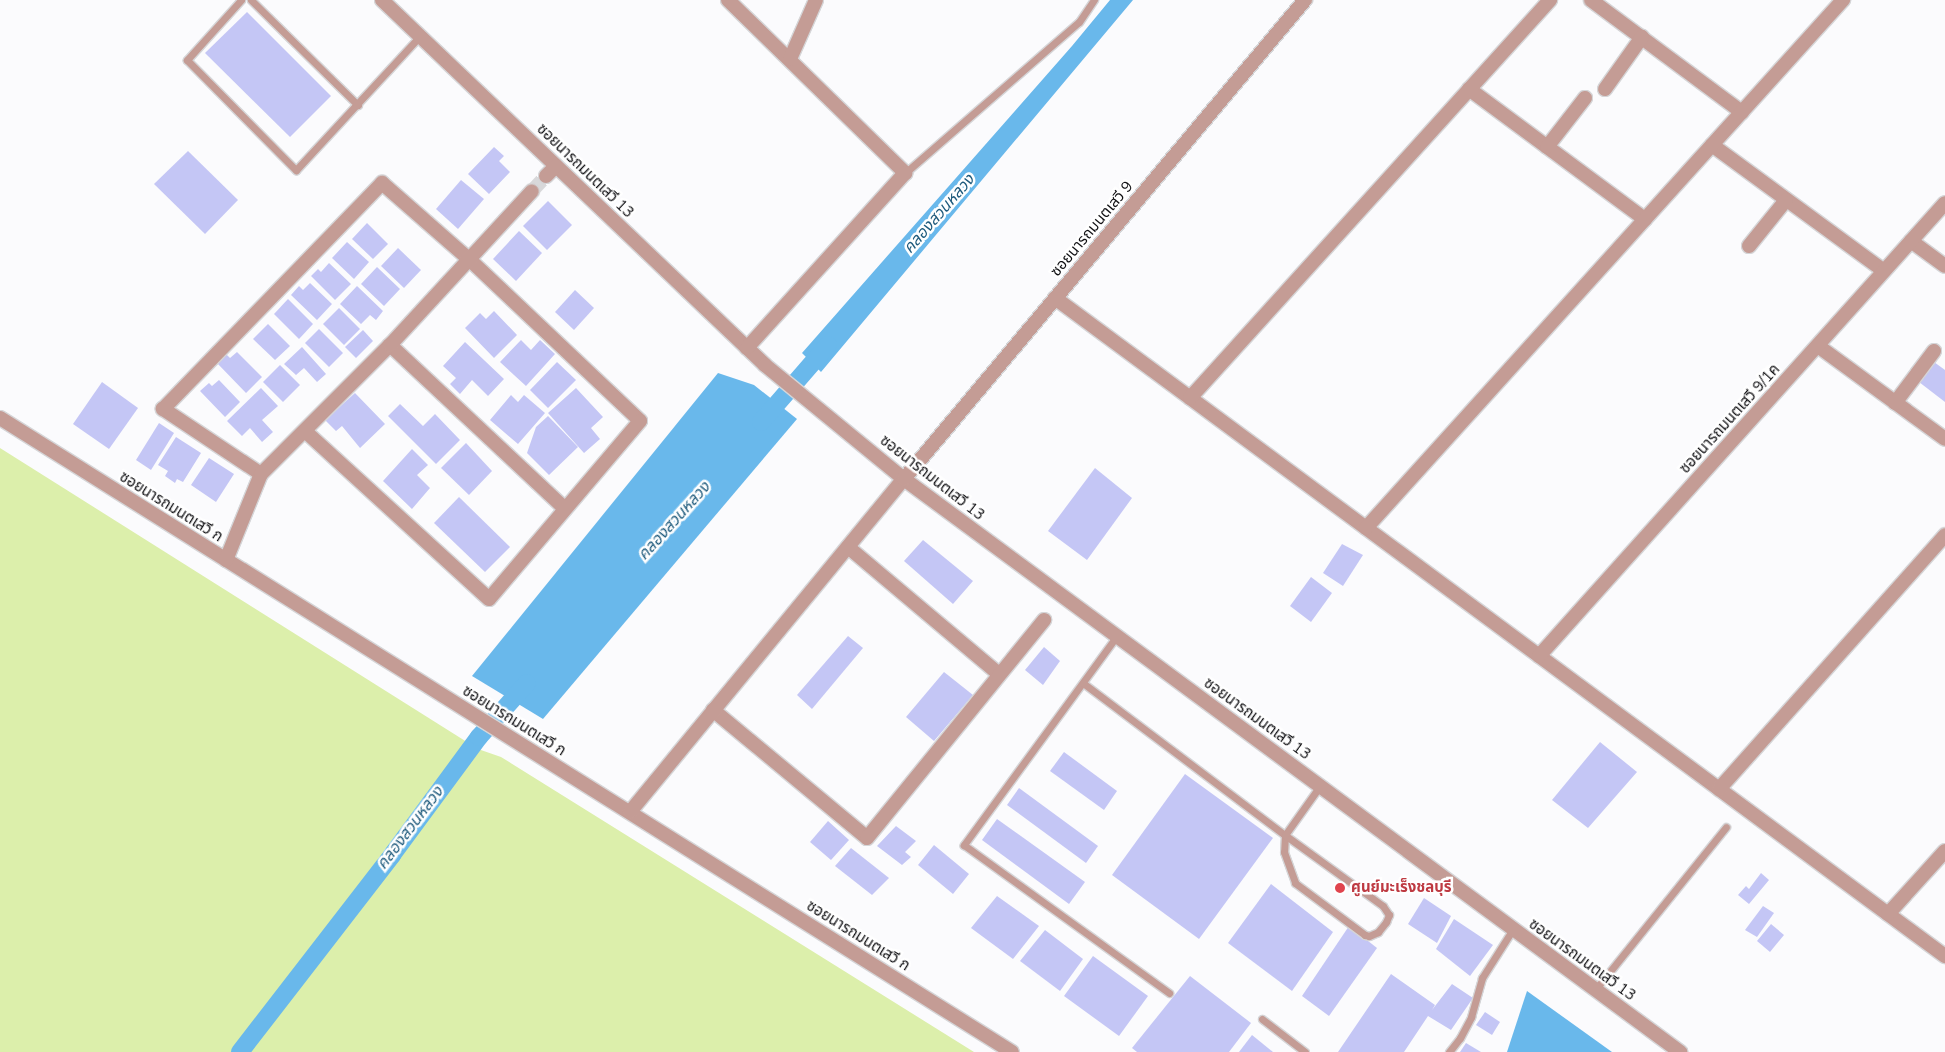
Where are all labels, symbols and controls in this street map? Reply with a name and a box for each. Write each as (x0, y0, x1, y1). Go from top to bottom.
street label: ซอยนารถมนตเสวี 13 (533, 120, 637, 222)
water label: คลองสวนหลวง (899, 171, 979, 257)
street label: ซอยนารถมนตเสวี 9 (1047, 178, 1137, 280)
street label: ซอยนารถมนตเสวี 9/1ค (1676, 361, 1784, 477)
street label: ซอยนารถมนตเสวี 13 (876, 432, 988, 524)
street label: ซอยนารถมนตเสวี ก (116, 468, 226, 546)
water label: คลองสวนหลวง (634, 478, 714, 564)
street label: ซอยนารถมนตเสวี 13 (1200, 674, 1314, 764)
street label: ซอยนารถมนตเสวี ก (459, 682, 569, 760)
water label: คลองสวนหลวง (373, 783, 447, 873)
place label: ศูนย์มะเร็งชลบุรี (1351, 879, 1452, 897)
marker: ศูนย์มะเร็งชลบุรี (1333, 881, 1347, 895)
street label: ซอยนารถมนตเสวี ก (803, 897, 913, 975)
street label: ซอยนารถมนตเสวี 13 (1525, 915, 1639, 1005)

